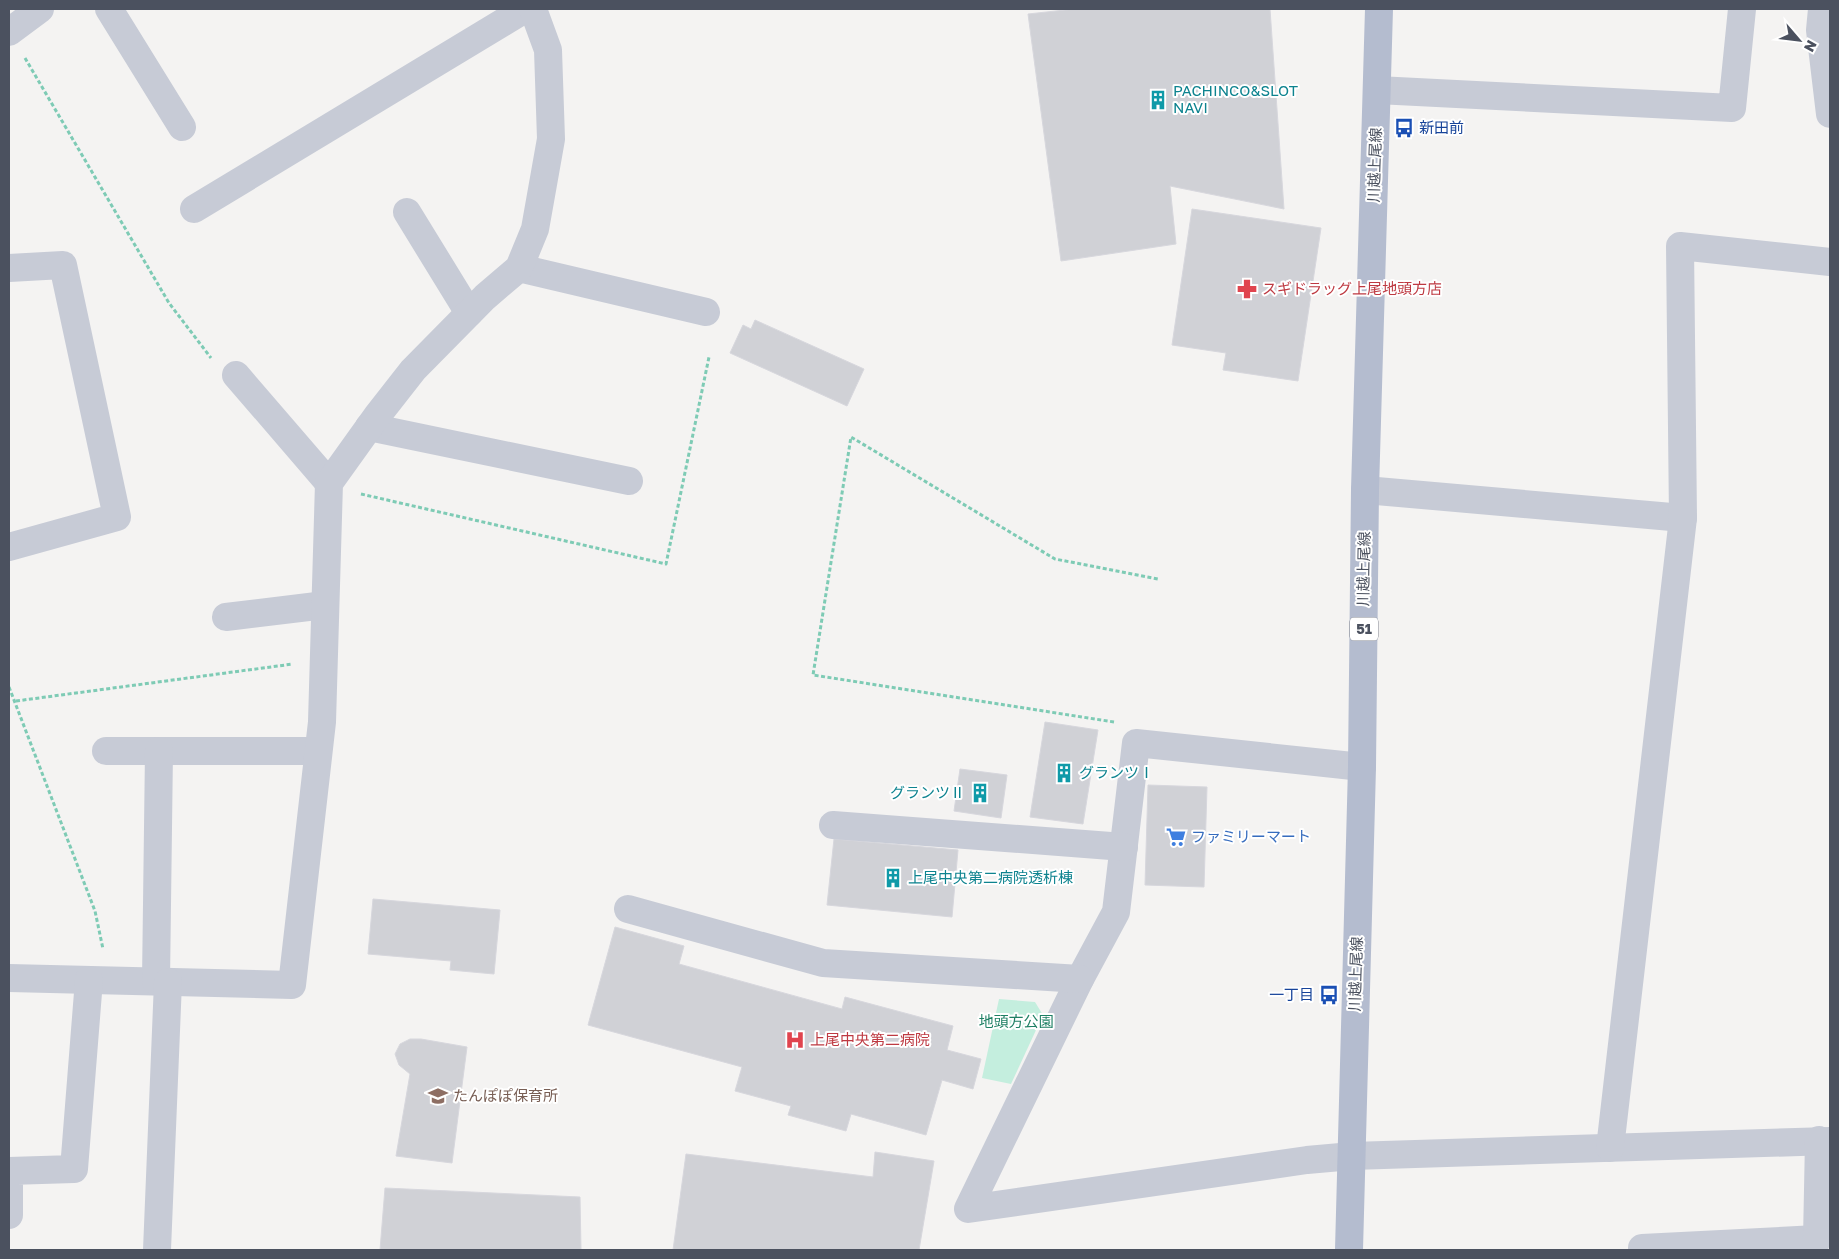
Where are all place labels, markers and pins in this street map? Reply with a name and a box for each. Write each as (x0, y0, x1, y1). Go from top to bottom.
place label: PACHINCO&SLOT NAVI (1173, 81, 1298, 116)
building icon: PACHINCO&SLOT NAVI (1147, 89, 1169, 111)
bus stop icon: 新田前 (1393, 117, 1415, 139)
place label: 新田前 (1419, 118, 1464, 136)
pharmacy icon: スギドラッグ上尾地頭方店 (1236, 278, 1258, 300)
place label: スギドラッグ上尾地頭方店 (1262, 279, 1442, 297)
building icon: グランツⅠ (1053, 762, 1075, 784)
place label: グランツⅠ (1079, 763, 1154, 781)
building icon: グランツⅡ (969, 782, 991, 804)
place label: グランツⅡ (890, 783, 965, 801)
supermarket icon: ファミリーマート (1165, 826, 1187, 848)
place label: ファミリーマート (1191, 827, 1311, 845)
building icon: 上尾中央第二病院透析棟 (882, 867, 904, 889)
place label: 上尾中央第二病院透析棟 (908, 868, 1073, 886)
bus stop icon: 一丁目 (1318, 984, 1340, 1006)
place label: 一丁目 (1269, 985, 1314, 1003)
hospital icon: 上尾中央第二病院 (784, 1029, 806, 1051)
place label: 上尾中央第二病院 (810, 1030, 930, 1048)
school or university icon: たんぽぽ保育所 (427, 1085, 449, 1107)
place label: たんぽぽ保育所 (453, 1086, 558, 1104)

